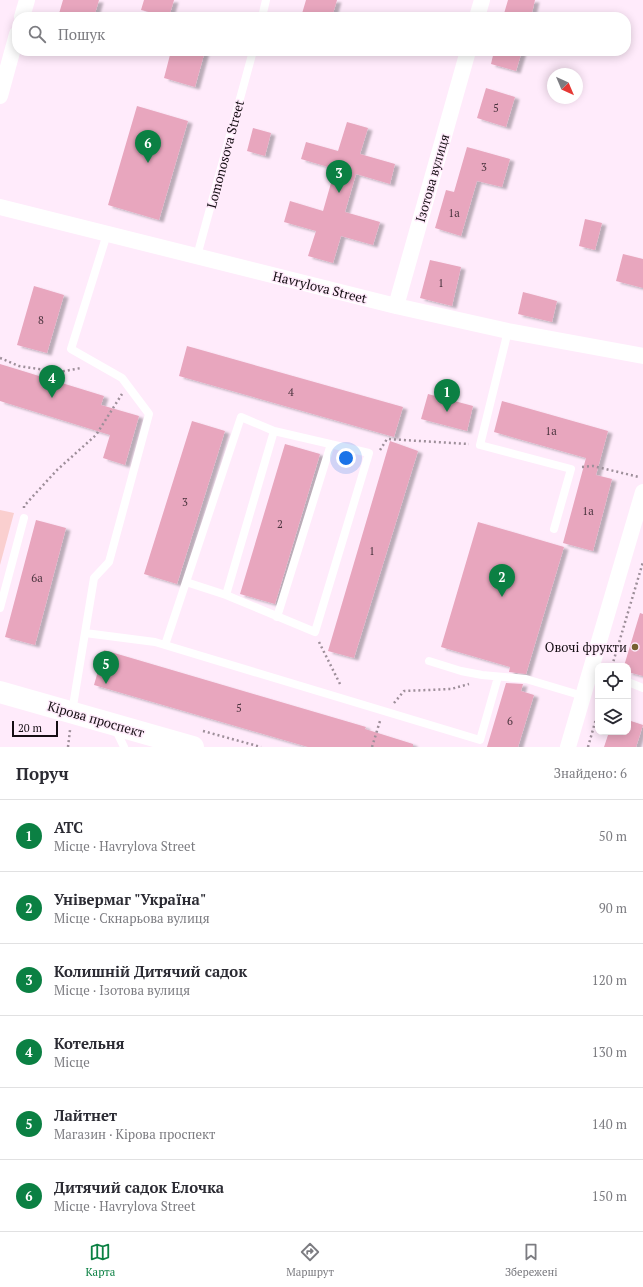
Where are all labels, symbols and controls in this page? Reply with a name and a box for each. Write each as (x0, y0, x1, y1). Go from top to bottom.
search box (12, 12, 631, 56)
icon: search (26, 23, 48, 45)
text: Пошук (58, 24, 105, 44)
north arrow (547, 68, 583, 104)
street label: Lomonosova Street (202, 98, 248, 210)
house number: 5 (493, 101, 499, 115)
pin: 6 (135, 130, 161, 163)
street label: Ізотова вулиця (411, 132, 453, 224)
pin: 3 (326, 160, 352, 193)
house number: 3 (481, 160, 487, 174)
house number: 1а (448, 206, 460, 220)
street label: Havrylova Street (271, 267, 369, 307)
house number: 1 (438, 276, 444, 290)
house number: 8 (38, 313, 44, 327)
pin: 4 (39, 365, 65, 398)
pin: 1 (434, 379, 460, 412)
house number: 4 (288, 385, 294, 399)
house number: 1а (545, 424, 557, 438)
your location (336, 448, 356, 468)
house number: 3 (182, 495, 188, 509)
house number: 1а (582, 504, 594, 518)
house number: 2 (277, 517, 283, 531)
house number: 1 (369, 544, 375, 558)
pin: 2 (489, 564, 515, 597)
house number: 6а (31, 571, 43, 585)
place label: Овочі фрукти (545, 638, 627, 656)
marker: Овочі фрукти (630, 642, 640, 652)
pin: 5 (93, 651, 119, 684)
map controls (595, 663, 631, 735)
button: locate (595, 663, 631, 699)
street label: Кірова проспект (46, 697, 147, 742)
button: layers (595, 699, 631, 735)
house number: 5 (236, 701, 242, 715)
house number: 6 (507, 714, 513, 728)
scale bar (12, 719, 58, 738)
text: 20 m (18, 721, 42, 735)
text: Поруч (16, 762, 69, 785)
text: Знайдено: 6 (554, 764, 627, 782)
text: АТС (54, 817, 83, 837)
text: 1 (25, 827, 33, 845)
text: 50 m (599, 827, 627, 845)
text: Місце · Havrylova Street (54, 837, 195, 855)
text: Універмаг "Україна" (54, 889, 206, 909)
text: 2 (25, 899, 33, 917)
text: 90 m (599, 899, 627, 917)
text: Місце · Скнарьова вулиця (54, 909, 210, 927)
text: Колишній Дитячий садок (54, 961, 247, 981)
text: 3 (25, 971, 33, 989)
text: 120 m (592, 971, 627, 989)
text: Місце · Ізотова вулиця (54, 981, 190, 999)
text: Котельня (54, 1033, 125, 1053)
text: 4 (25, 1043, 33, 1061)
text: 130 m (592, 1043, 627, 1061)
text: Місце (54, 1053, 90, 1071)
text: Лайтнет (54, 1105, 117, 1125)
text: 5 (25, 1115, 33, 1133)
text: 140 m (592, 1115, 627, 1133)
text: Магазин · Кірова проспект (54, 1125, 215, 1143)
text: Дитячий садок Елочка (54, 1177, 224, 1197)
text: 6 (25, 1187, 33, 1205)
text: 150 m (592, 1187, 627, 1205)
text: Місце · Havrylova Street (54, 1197, 195, 1215)
tab: Карта (86, 1241, 115, 1279)
tab: Маршрут (286, 1241, 334, 1279)
tab: Збережені (505, 1241, 557, 1279)

